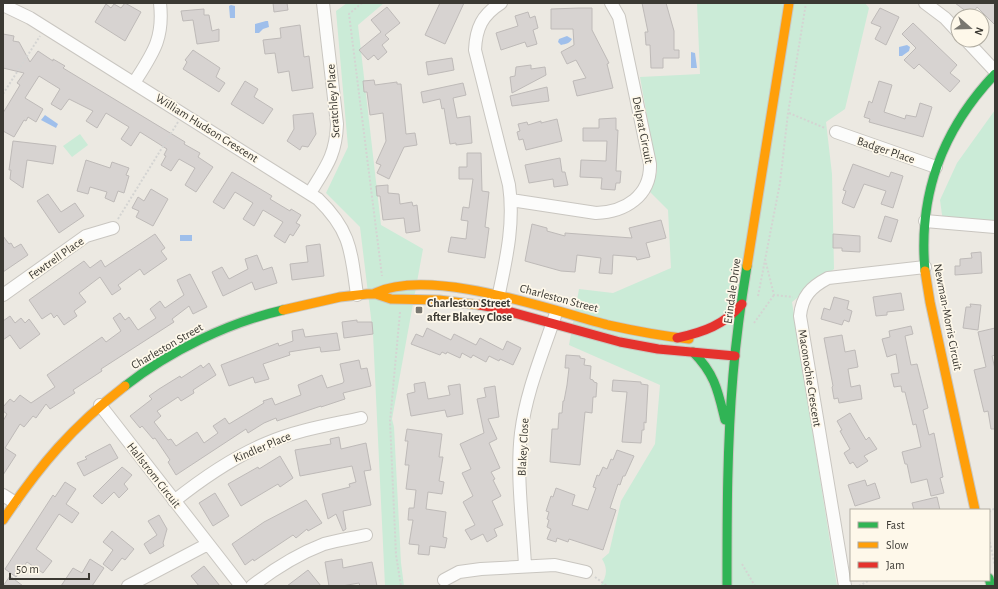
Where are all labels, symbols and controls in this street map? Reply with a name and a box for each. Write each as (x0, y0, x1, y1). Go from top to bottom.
north arrow (950, 8, 990, 48)
text: N (972, 26, 985, 37)
street label: Scratchley Place (324, 63, 343, 138)
street label: William Hudson Crescent (154, 92, 260, 165)
street label: Delprat Circuit (631, 96, 655, 165)
street label: Badger Place (856, 135, 916, 165)
street label: Fewtrell Place (26, 235, 86, 281)
street label: Erindale Drive (721, 258, 743, 324)
street label: Newman-Morris Circuit (932, 263, 964, 372)
street label: Charleston Street (519, 282, 600, 314)
place label: Charleston Street after Blakey Close (427, 297, 513, 324)
marker: Charleston Street after Blakey Close (414, 305, 424, 315)
street label: Charleston Street (129, 321, 205, 371)
street label: Maconochie Crescent (796, 328, 824, 428)
street label: Blakey Close (515, 418, 532, 476)
street label: Kindler Place (232, 430, 292, 464)
street label: Hallstrom Circuit (125, 440, 183, 510)
legend (850, 509, 990, 581)
text: Fast (886, 519, 905, 531)
text: Slow (886, 539, 908, 551)
scale bar (10, 555, 89, 581)
text: Jam (886, 559, 905, 571)
text: 50 m (16, 563, 39, 575)

